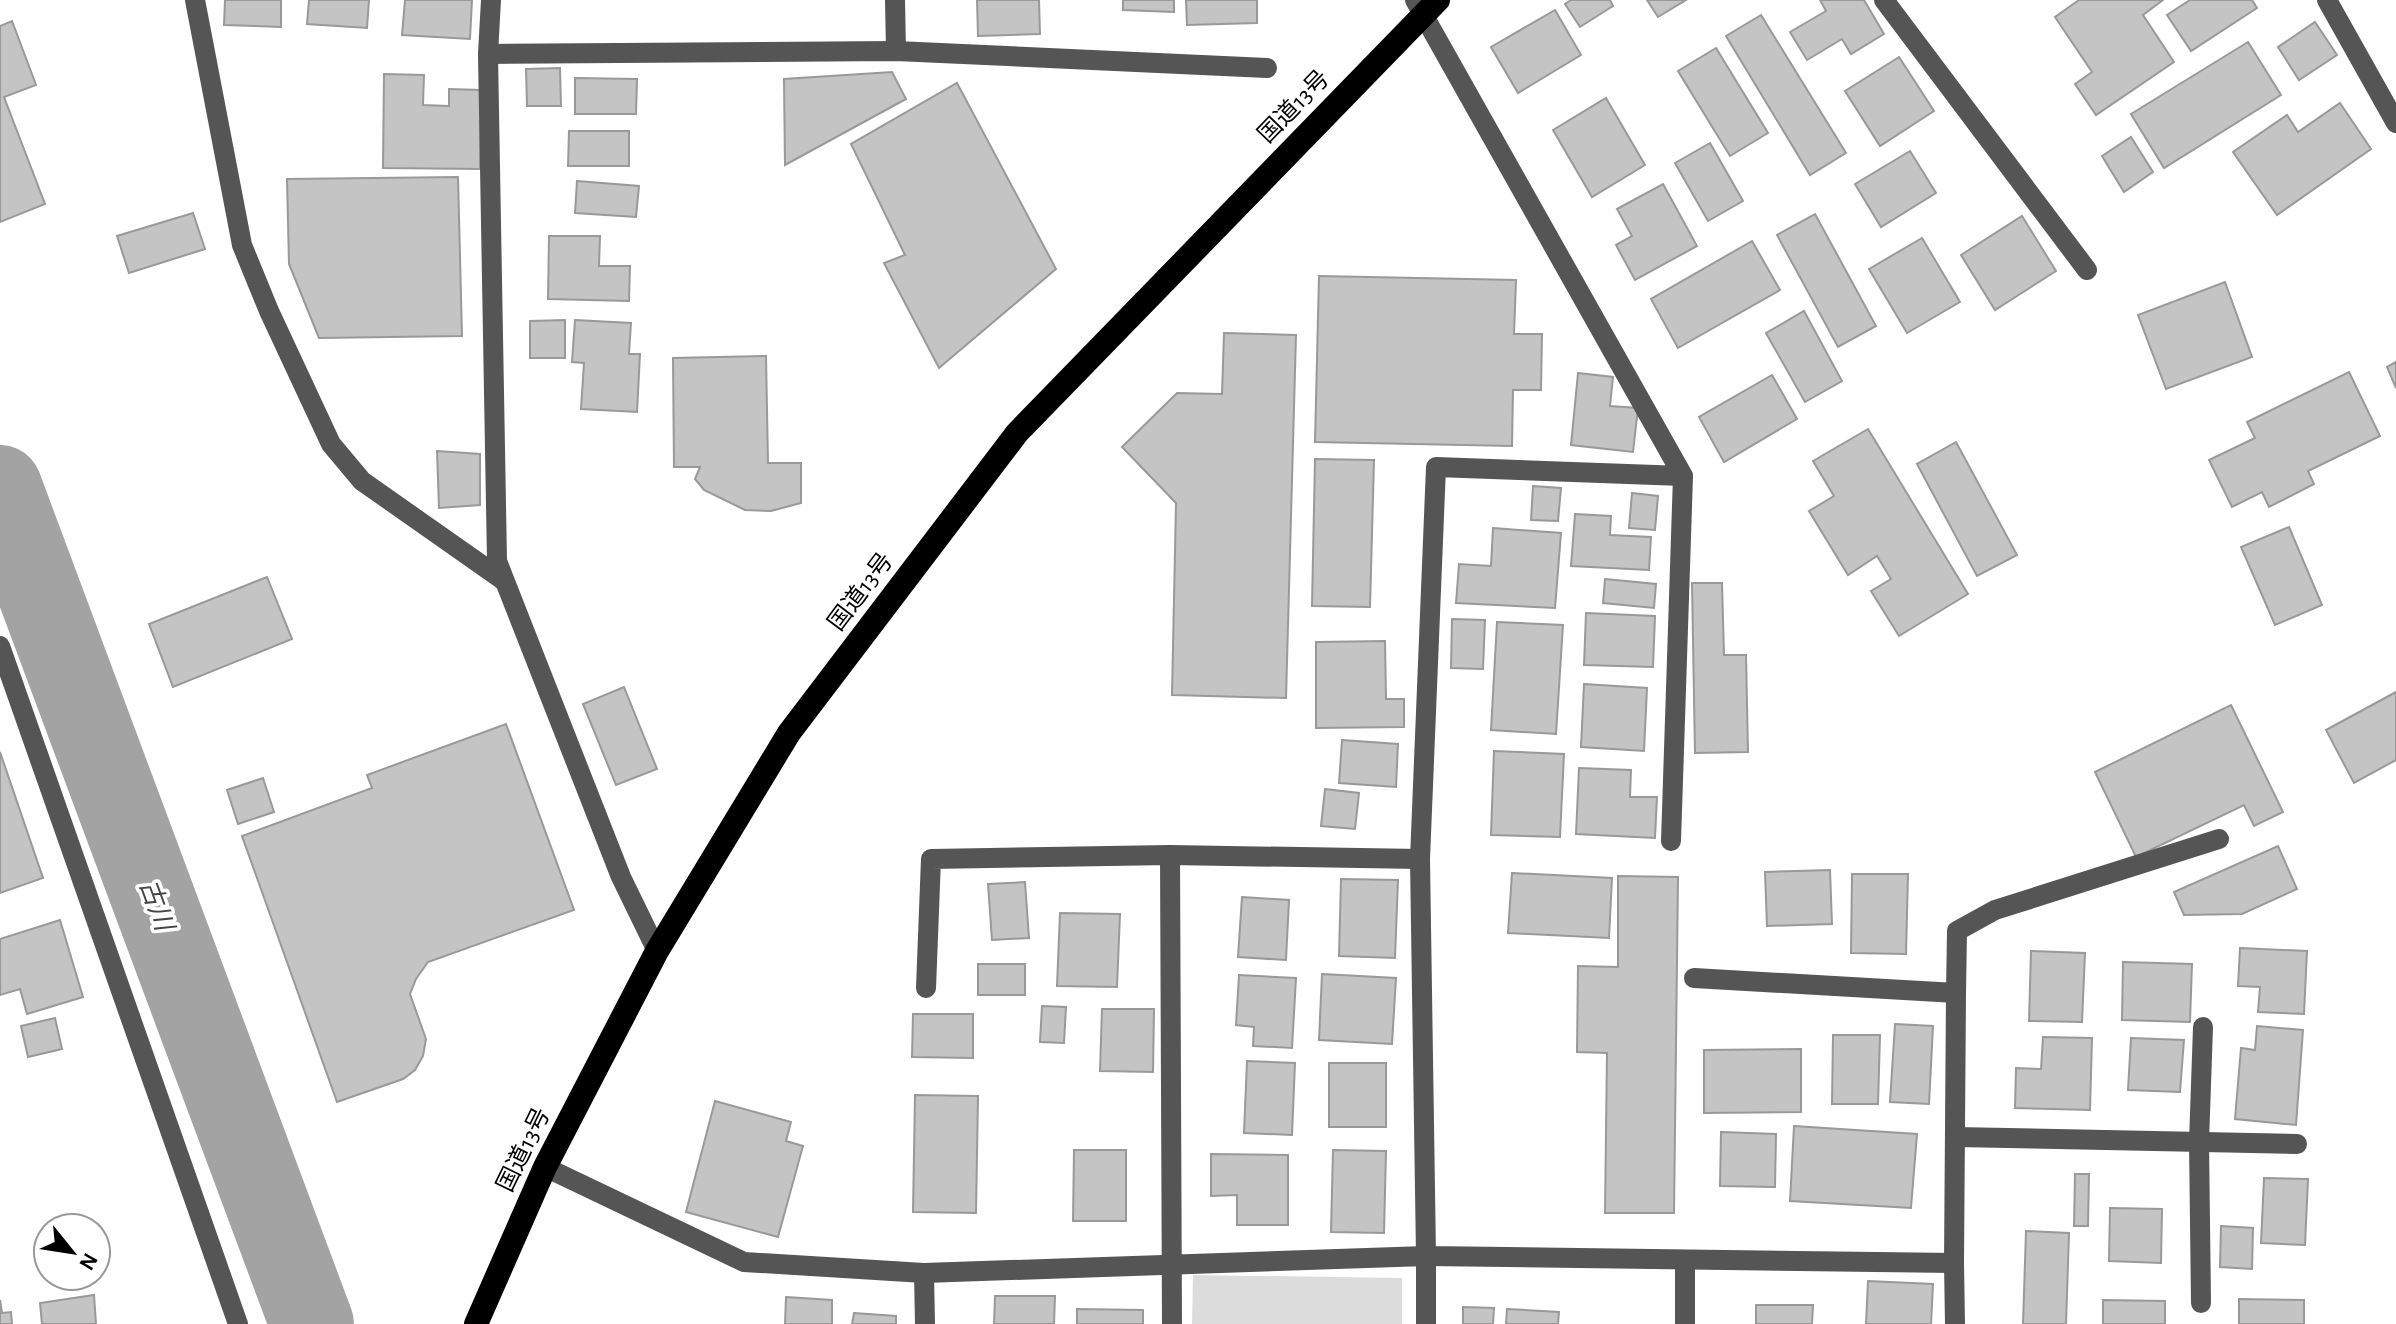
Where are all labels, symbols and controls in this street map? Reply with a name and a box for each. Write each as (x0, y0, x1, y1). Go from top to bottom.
street label: 国道13号 (1253, 65, 1334, 148)
street label: 国道13号 (823, 548, 898, 635)
water label: 古川 (135, 876, 179, 937)
street label: 国道13号 (492, 1103, 555, 1196)
north arrow (32, 1212, 112, 1292)
text: N (75, 1249, 102, 1274)

